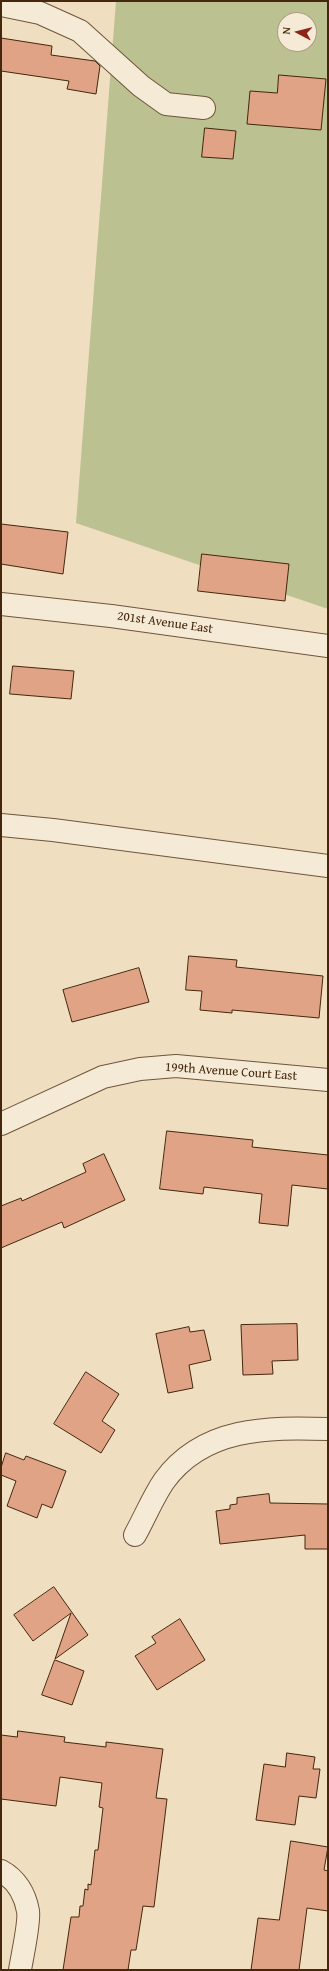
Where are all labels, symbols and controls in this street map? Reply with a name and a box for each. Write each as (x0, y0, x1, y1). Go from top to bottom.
north arrow (277, 12, 317, 52)
text: N (278, 26, 294, 35)
street label: 201st Avenue East (116, 609, 214, 637)
street label: 199th Avenue Court East (164, 1060, 298, 1084)

